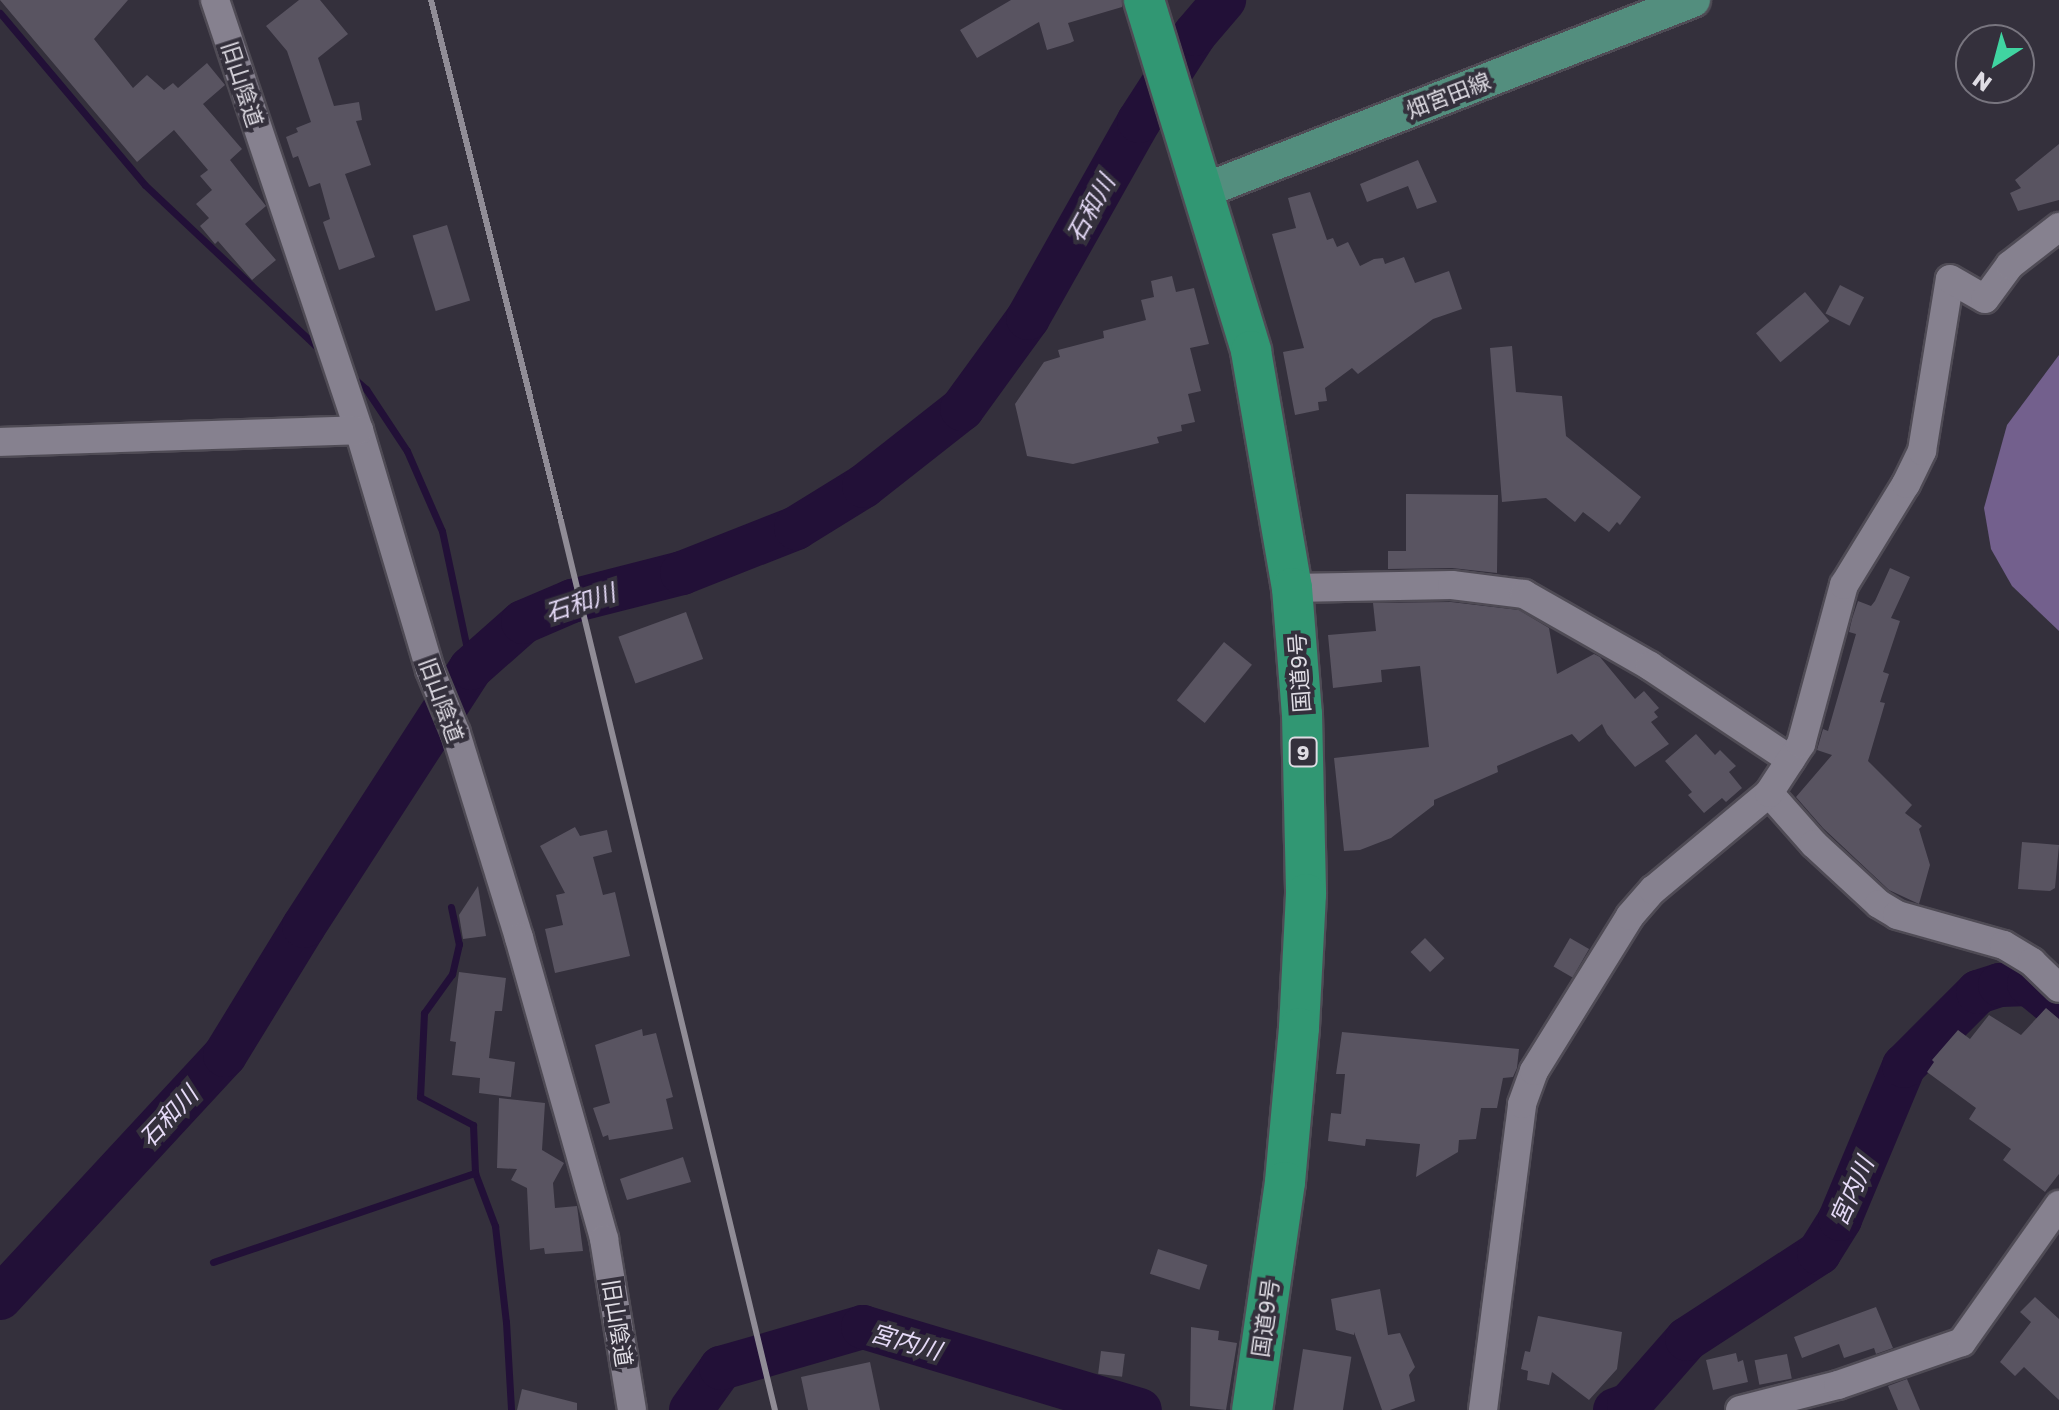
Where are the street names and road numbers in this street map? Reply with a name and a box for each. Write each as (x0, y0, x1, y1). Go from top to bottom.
street label: 旧山陰道 (217, 38, 269, 130)
street label: 畑宮田線 (1402, 67, 1494, 123)
street label: 国道9号 (1283, 633, 1315, 713)
street label: 旧山陰道 (415, 654, 469, 746)
road number: 9 (1287, 736, 1319, 768)
street label: 旧山陰道 (598, 1277, 638, 1369)
street label: 国道9号 (1246, 1277, 1284, 1359)

